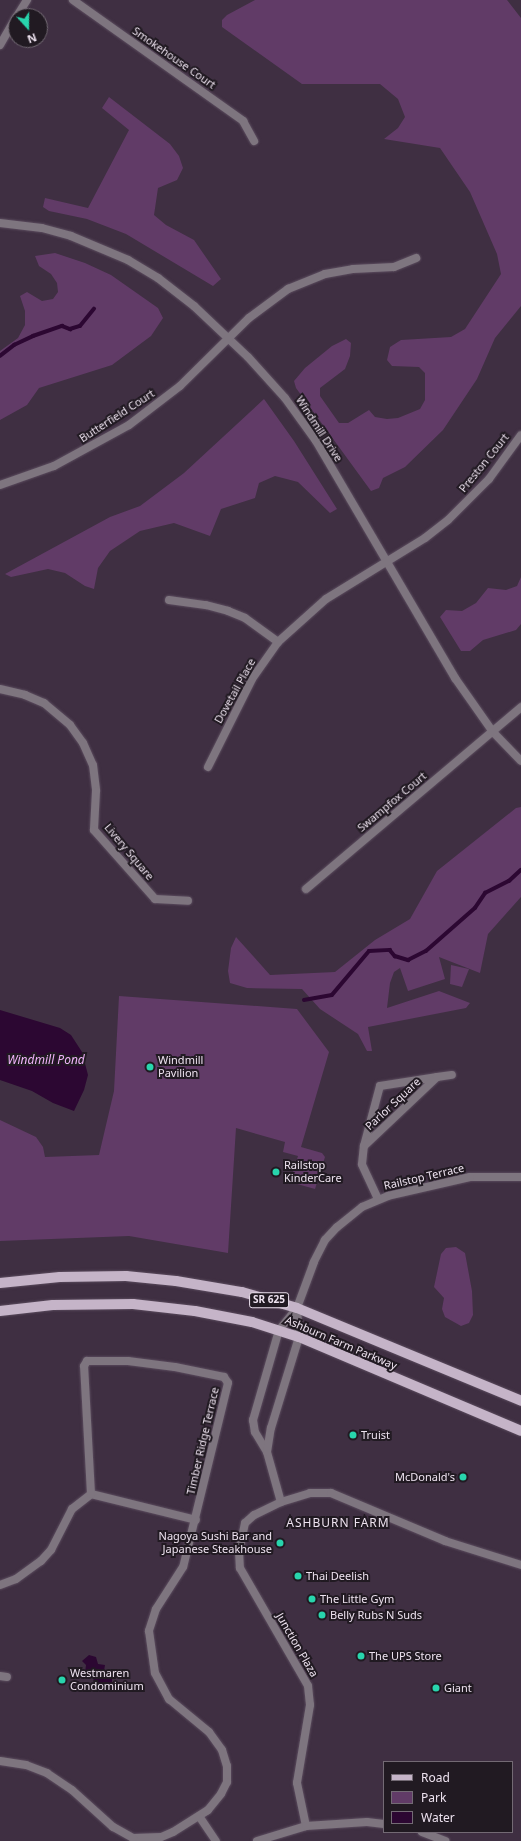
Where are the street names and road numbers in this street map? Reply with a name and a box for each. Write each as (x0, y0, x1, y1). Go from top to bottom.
street label: Smokehouse Court (130, 24, 218, 92)
street label: Butterfield Court (77, 387, 157, 445)
street label: Windmill Drive (293, 394, 345, 464)
street label: Preston Court (456, 431, 512, 495)
street label: Dovetail Place (212, 656, 258, 726)
street label: Swampfox Court (355, 769, 429, 835)
street label: Livery Square (102, 821, 156, 883)
street label: Parlor Square (363, 1075, 423, 1133)
street label: Railstop Terrace (382, 1161, 466, 1193)
road number: SR 625 (249, 1292, 289, 1308)
street label: Ashburn Farm Parkway (283, 1313, 399, 1373)
street label: Timber Ridge Terrace (184, 1386, 222, 1496)
street label: Junction Plaza (273, 1611, 321, 1679)

